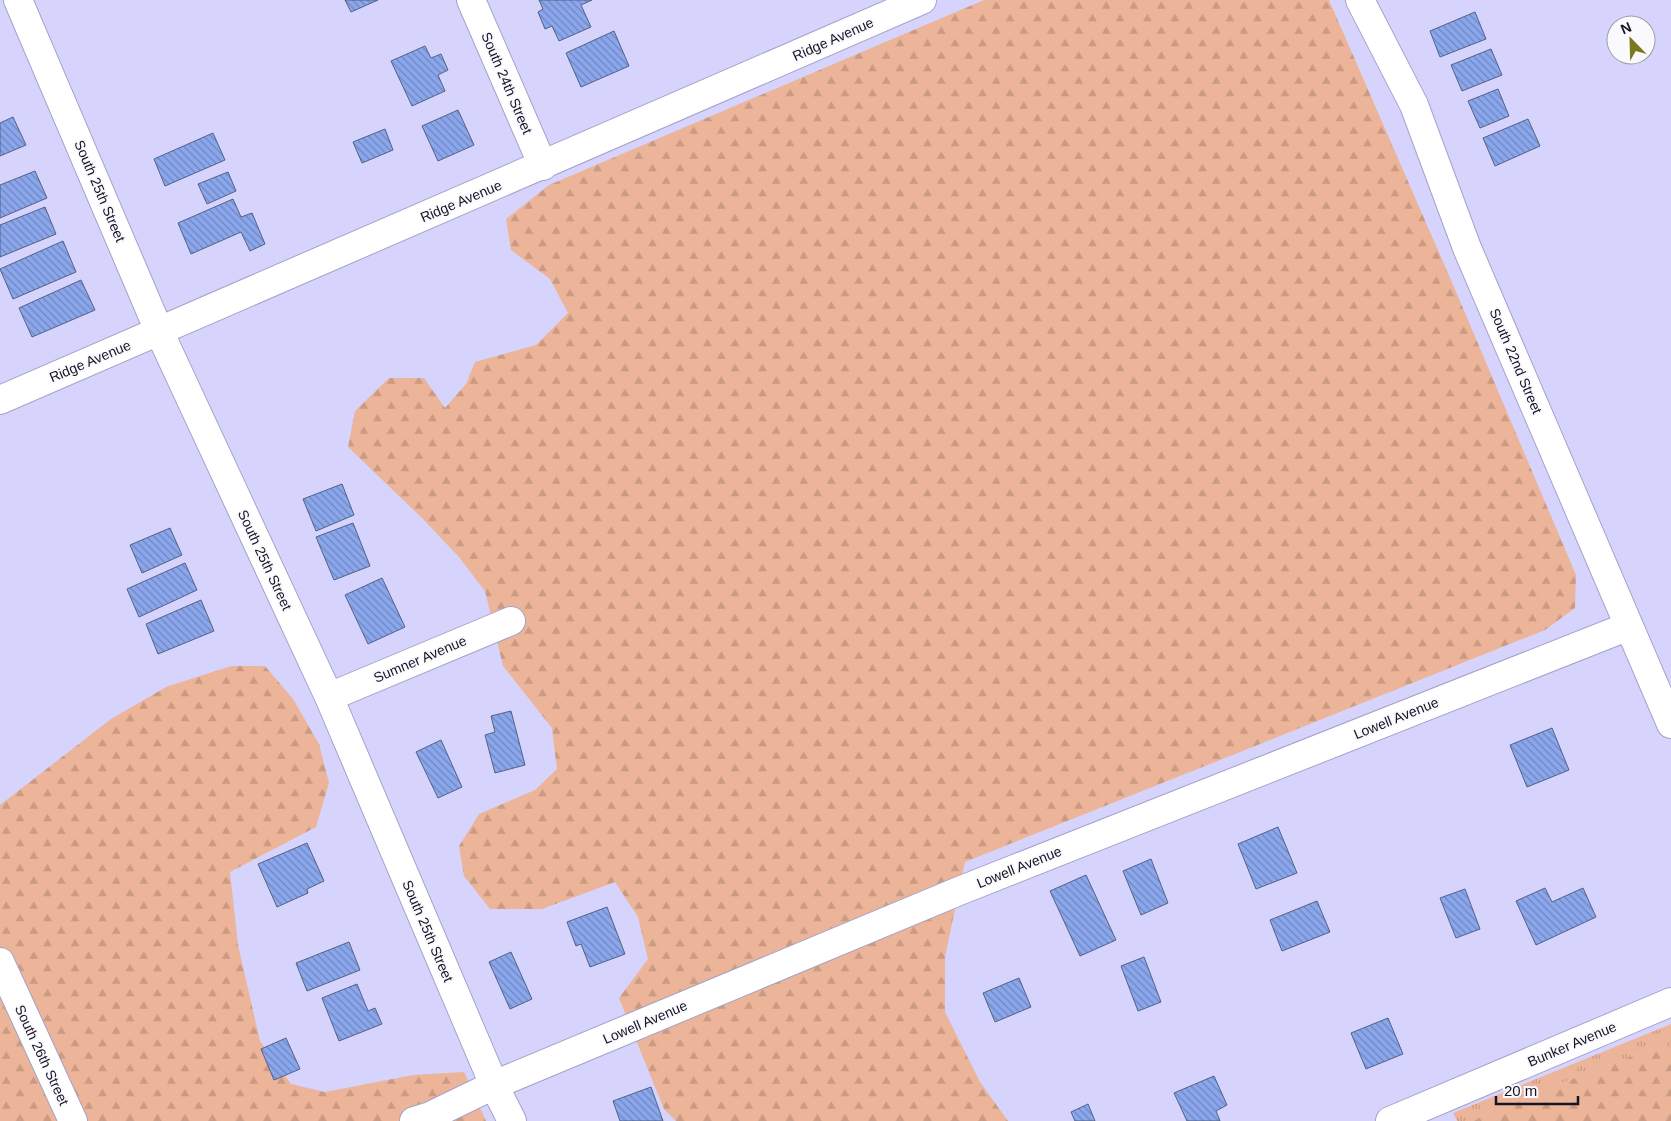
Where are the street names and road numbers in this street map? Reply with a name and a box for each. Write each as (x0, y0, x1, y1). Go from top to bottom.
street label: Ridge Avenue (790, 14, 876, 64)
street label: South 24th Street (478, 30, 536, 136)
street label: South 25th Street (71, 138, 129, 244)
street label: Ridge Avenue (418, 177, 504, 225)
street label: South 22nd Street (1487, 306, 1545, 416)
street label: Ridge Avenue (47, 337, 133, 385)
street label: South 25th Street (235, 507, 295, 613)
street label: Sumner Avenue (371, 632, 469, 686)
street label: Lowell Avenue (1351, 694, 1441, 742)
street label: Lowell Avenue (974, 843, 1064, 891)
street label: South 25th Street (399, 878, 457, 984)
street label: Lowell Avenue (600, 997, 690, 1047)
street label: South 26th Street (12, 1002, 72, 1108)
street label: Bunker Avenue (1525, 1018, 1619, 1070)

